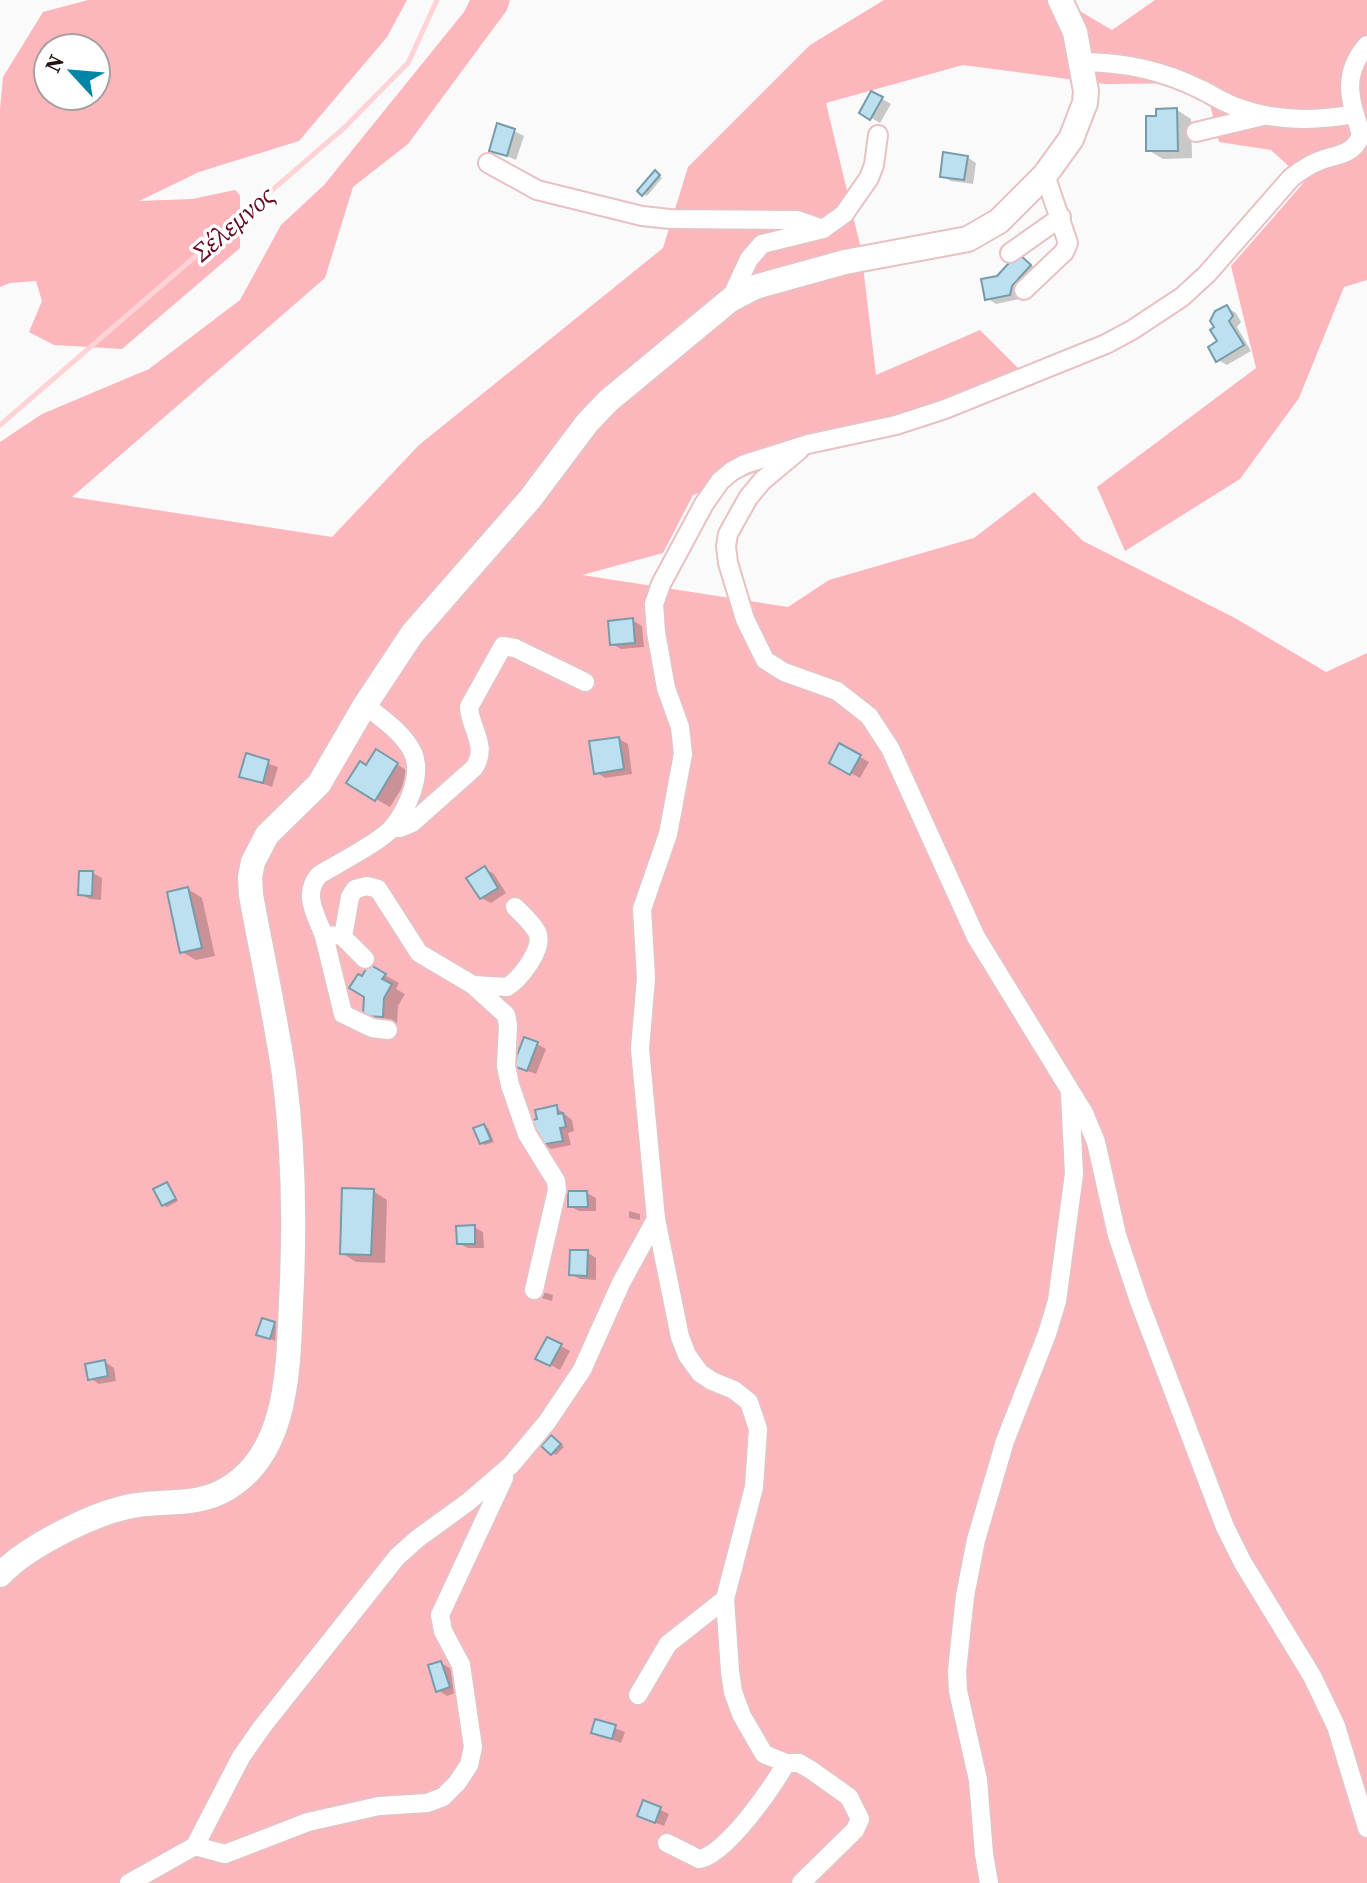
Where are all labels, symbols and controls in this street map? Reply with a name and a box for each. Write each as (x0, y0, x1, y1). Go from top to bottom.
north arrow (32, 32, 112, 112)
text: N (37, 49, 71, 77)
water label: Σέλεμνος (184, 178, 283, 270)

